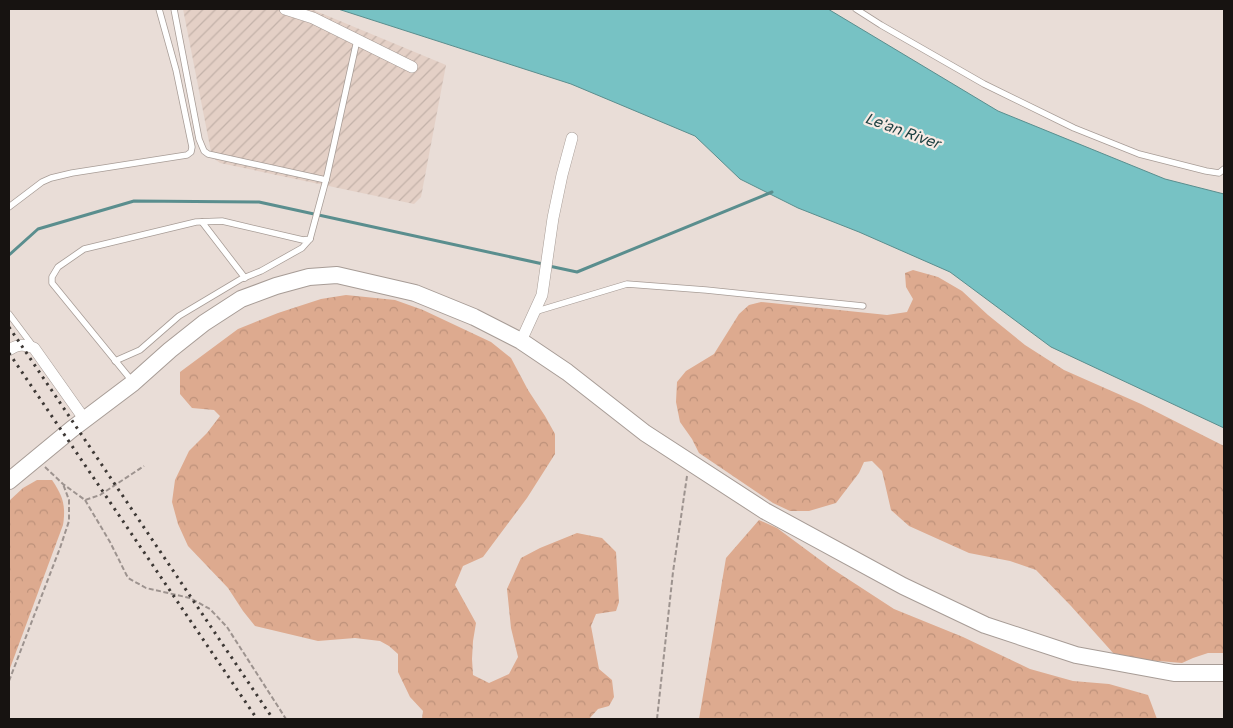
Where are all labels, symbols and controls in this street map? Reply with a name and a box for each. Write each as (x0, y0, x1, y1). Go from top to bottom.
water label: Le'an River (863, 108, 945, 153)

